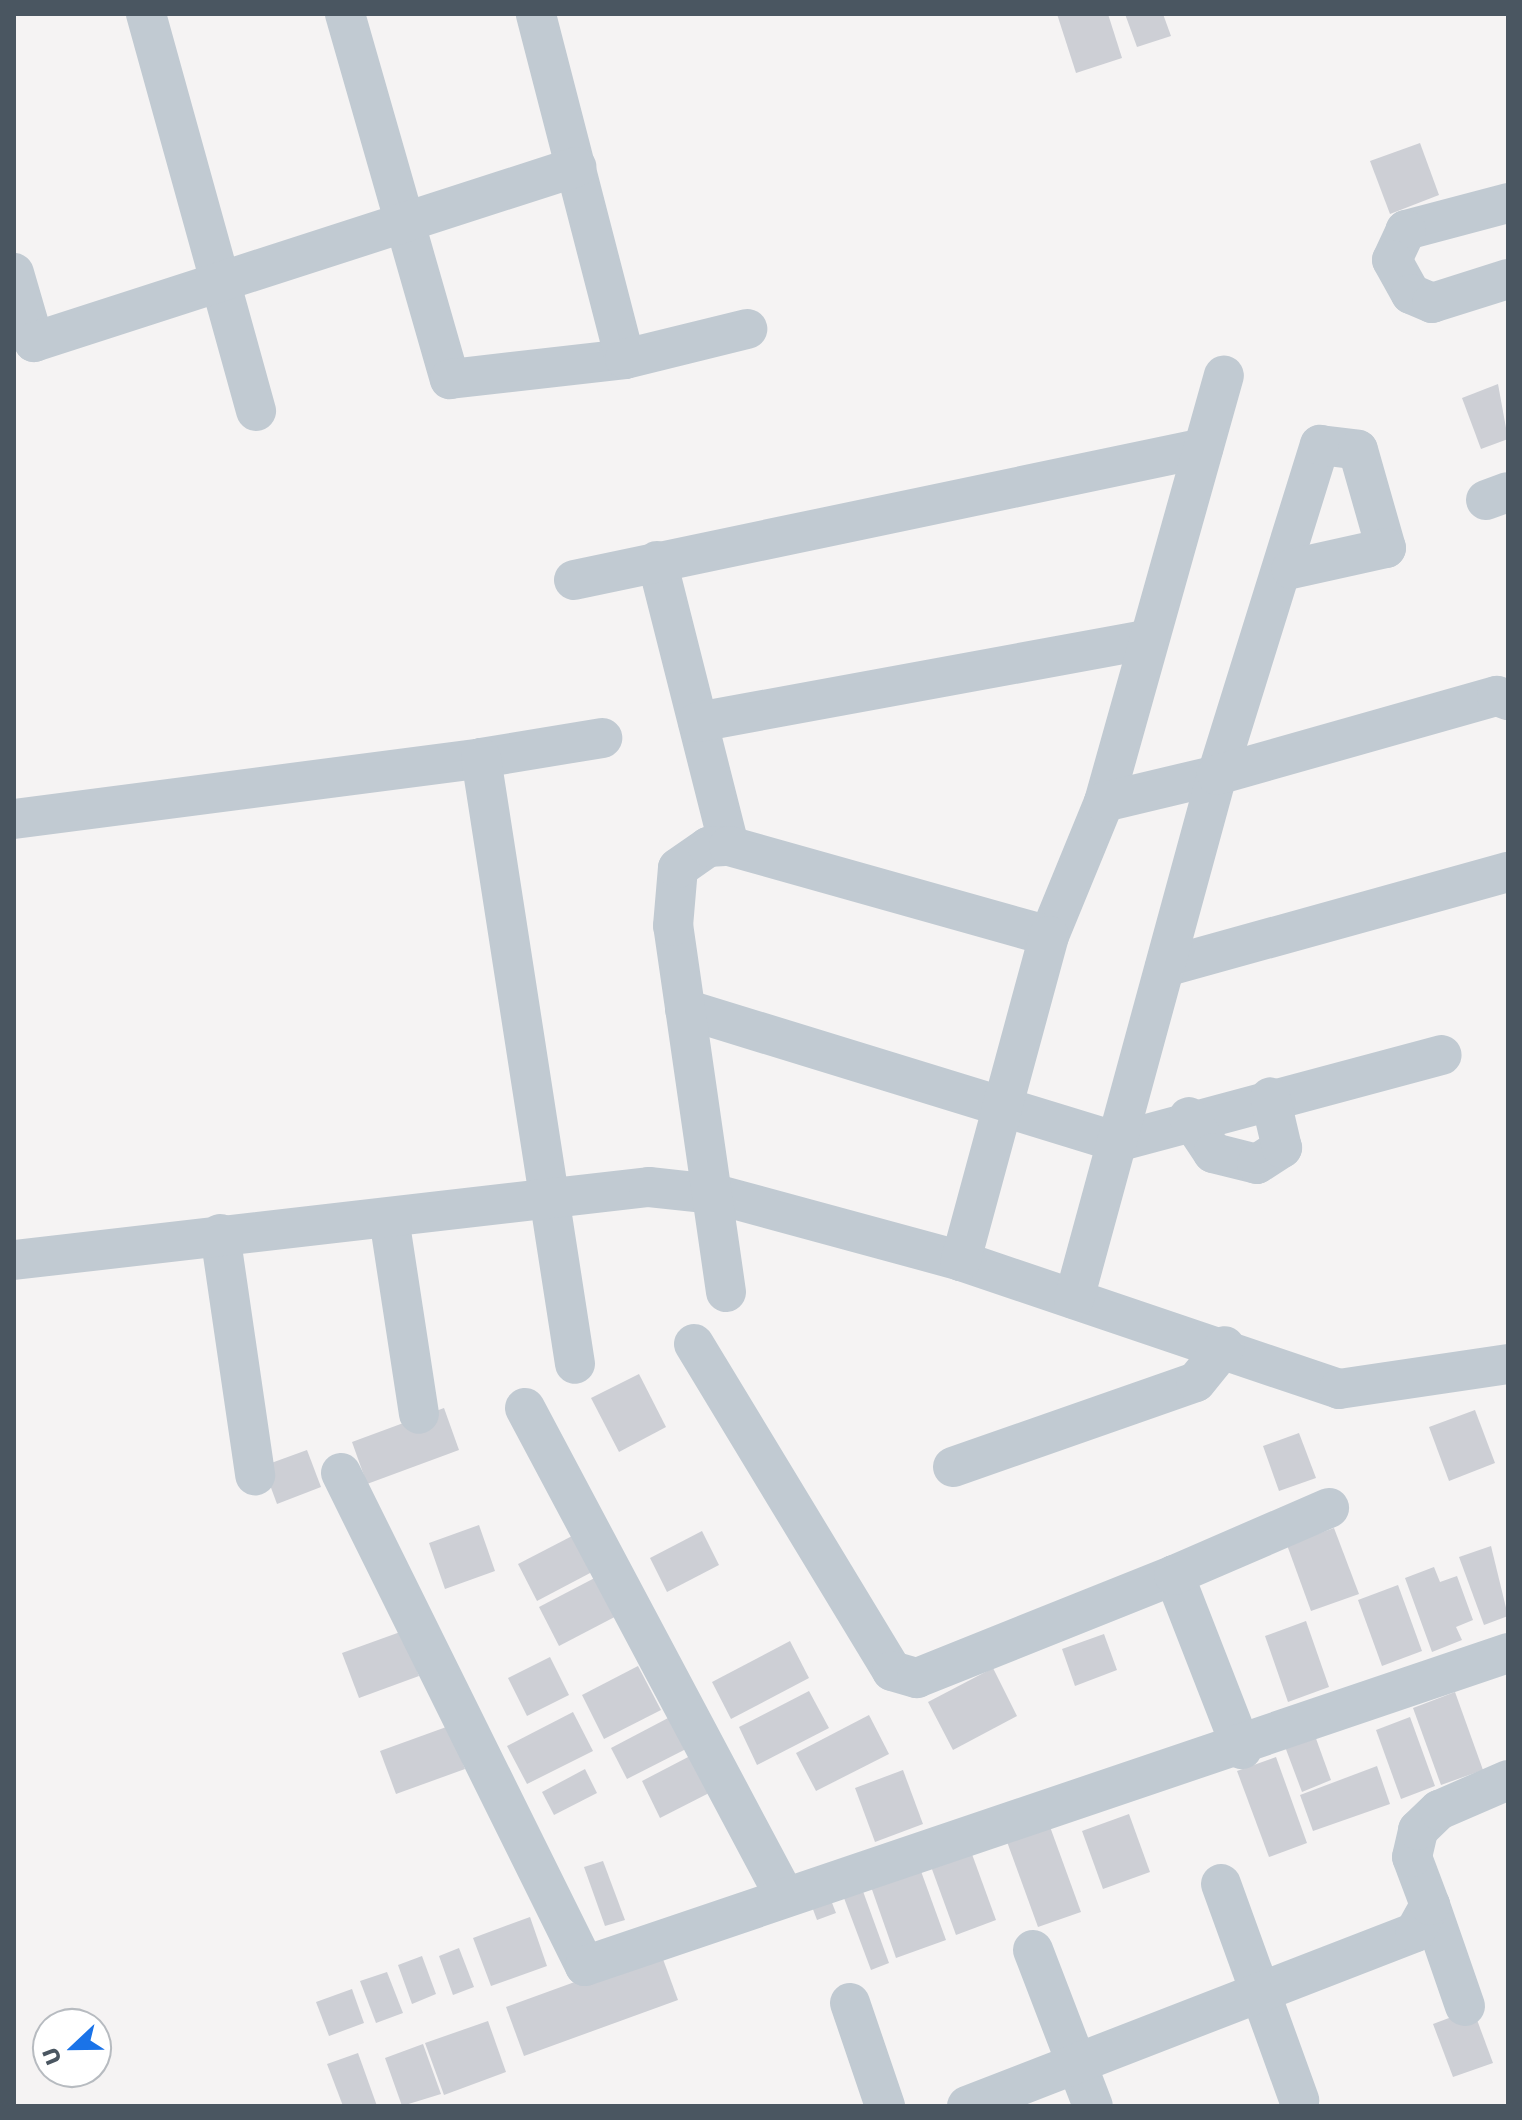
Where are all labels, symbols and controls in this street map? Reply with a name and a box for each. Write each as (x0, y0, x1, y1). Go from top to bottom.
north arrow (32, 2008, 112, 2088)
text: U (36, 2044, 67, 2069)

